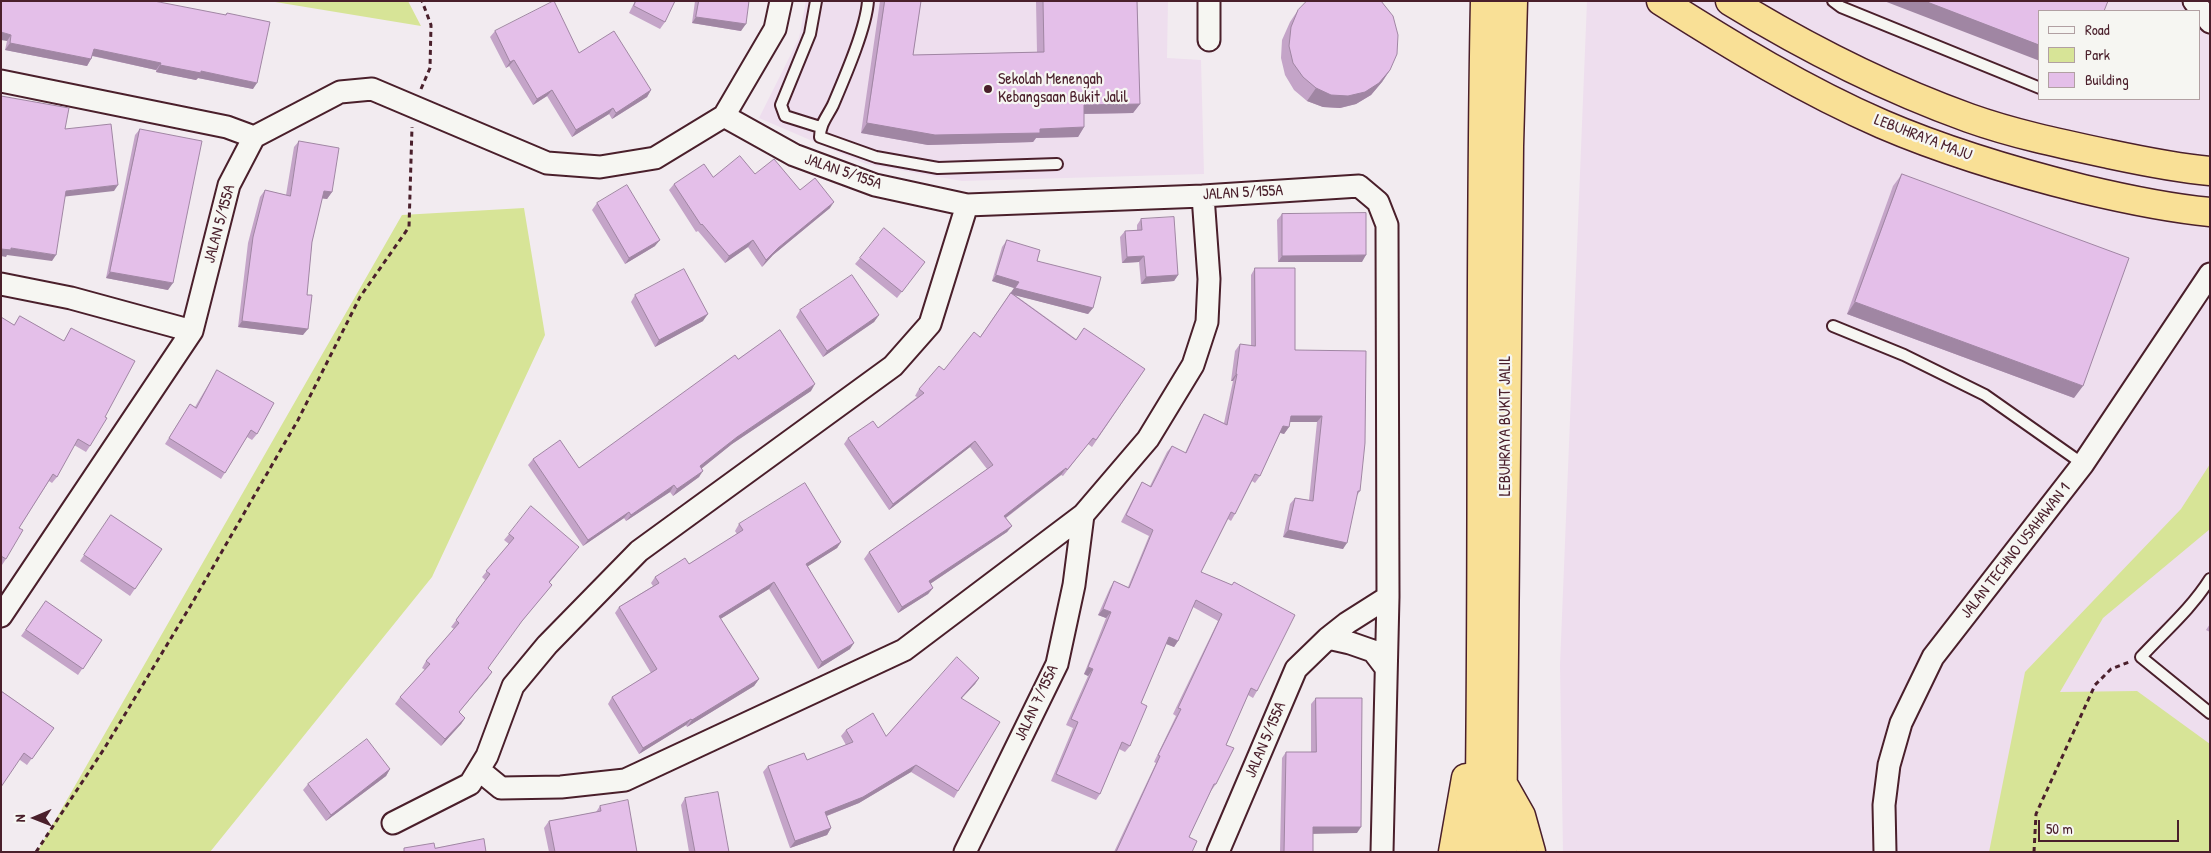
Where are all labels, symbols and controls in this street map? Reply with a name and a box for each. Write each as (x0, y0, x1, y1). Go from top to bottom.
legend (2038, 10, 2201, 100)
text: Road (2085, 19, 2110, 40)
text: Park (2085, 44, 2110, 65)
text: Building (2085, 69, 2129, 90)
place label: Sekolah Menengah Kebangsaan Bukit Jalil (998, 70, 1128, 108)
marker: Sekolah Menengah Kebangsaan Bukit Jalil (982, 83, 994, 95)
street label: LEBUHRAYA MAJU (1871, 111, 1975, 165)
street label: JALAN 5/155A (802, 150, 884, 194)
street label: JALAN 5/155A (1202, 181, 1284, 205)
street label: JALAN 5/155A (200, 183, 240, 265)
street label: LEBUHRAYA BUKIT JALIL (1496, 356, 1516, 496)
street label: JALAN TECHNO USAHAWAN 1 (1957, 479, 2075, 623)
street label: JALAN 7/155A (1011, 662, 1063, 744)
street label: JALAN 5/155A (1241, 699, 1291, 781)
north arrow (10, 793, 60, 843)
scale bar (2041, 810, 2182, 842)
text: N (10, 814, 29, 822)
text: 50 m (2046, 818, 2073, 839)

